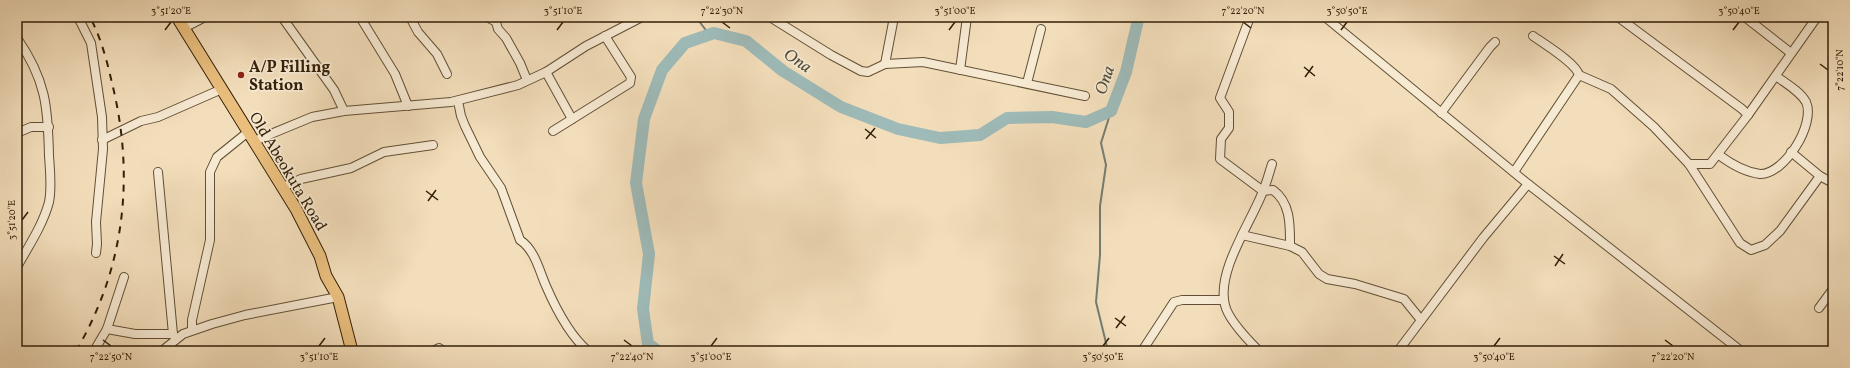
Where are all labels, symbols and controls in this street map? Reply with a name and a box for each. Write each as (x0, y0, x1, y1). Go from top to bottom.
text: 3°51'20"E (151, 4, 191, 18)
text: 3°51'10"E (544, 4, 582, 18)
text: 7°22'30"N (701, 4, 744, 18)
text: 3°51'00"E (935, 4, 975, 18)
text: 7°22'20"N (1222, 4, 1265, 18)
text: 3°50'50"E (1326, 4, 1368, 18)
text: 3°50'40"E (1718, 4, 1760, 18)
water label: Ona (779, 43, 816, 79)
text: 7°22'10"N (1833, 49, 1847, 91)
place label: A/P Filling Station (249, 57, 331, 97)
water label: Ona (1090, 63, 1121, 98)
marker: A/P Filling Station (236, 70, 246, 80)
street label: Old Abeokuta Road (243, 108, 332, 236)
text: 3°51'20"E (5, 200, 19, 240)
text: 7°22'50"N (90, 350, 133, 364)
text: 3°51'10"E (300, 350, 338, 364)
text: 7°22'40"N (611, 350, 654, 364)
text: 3°51'00"E (691, 350, 731, 364)
text: 3°50'50"E (1082, 350, 1124, 364)
text: 3°50'40"E (1473, 350, 1515, 364)
text: 7°22'20"N (1652, 350, 1695, 364)

